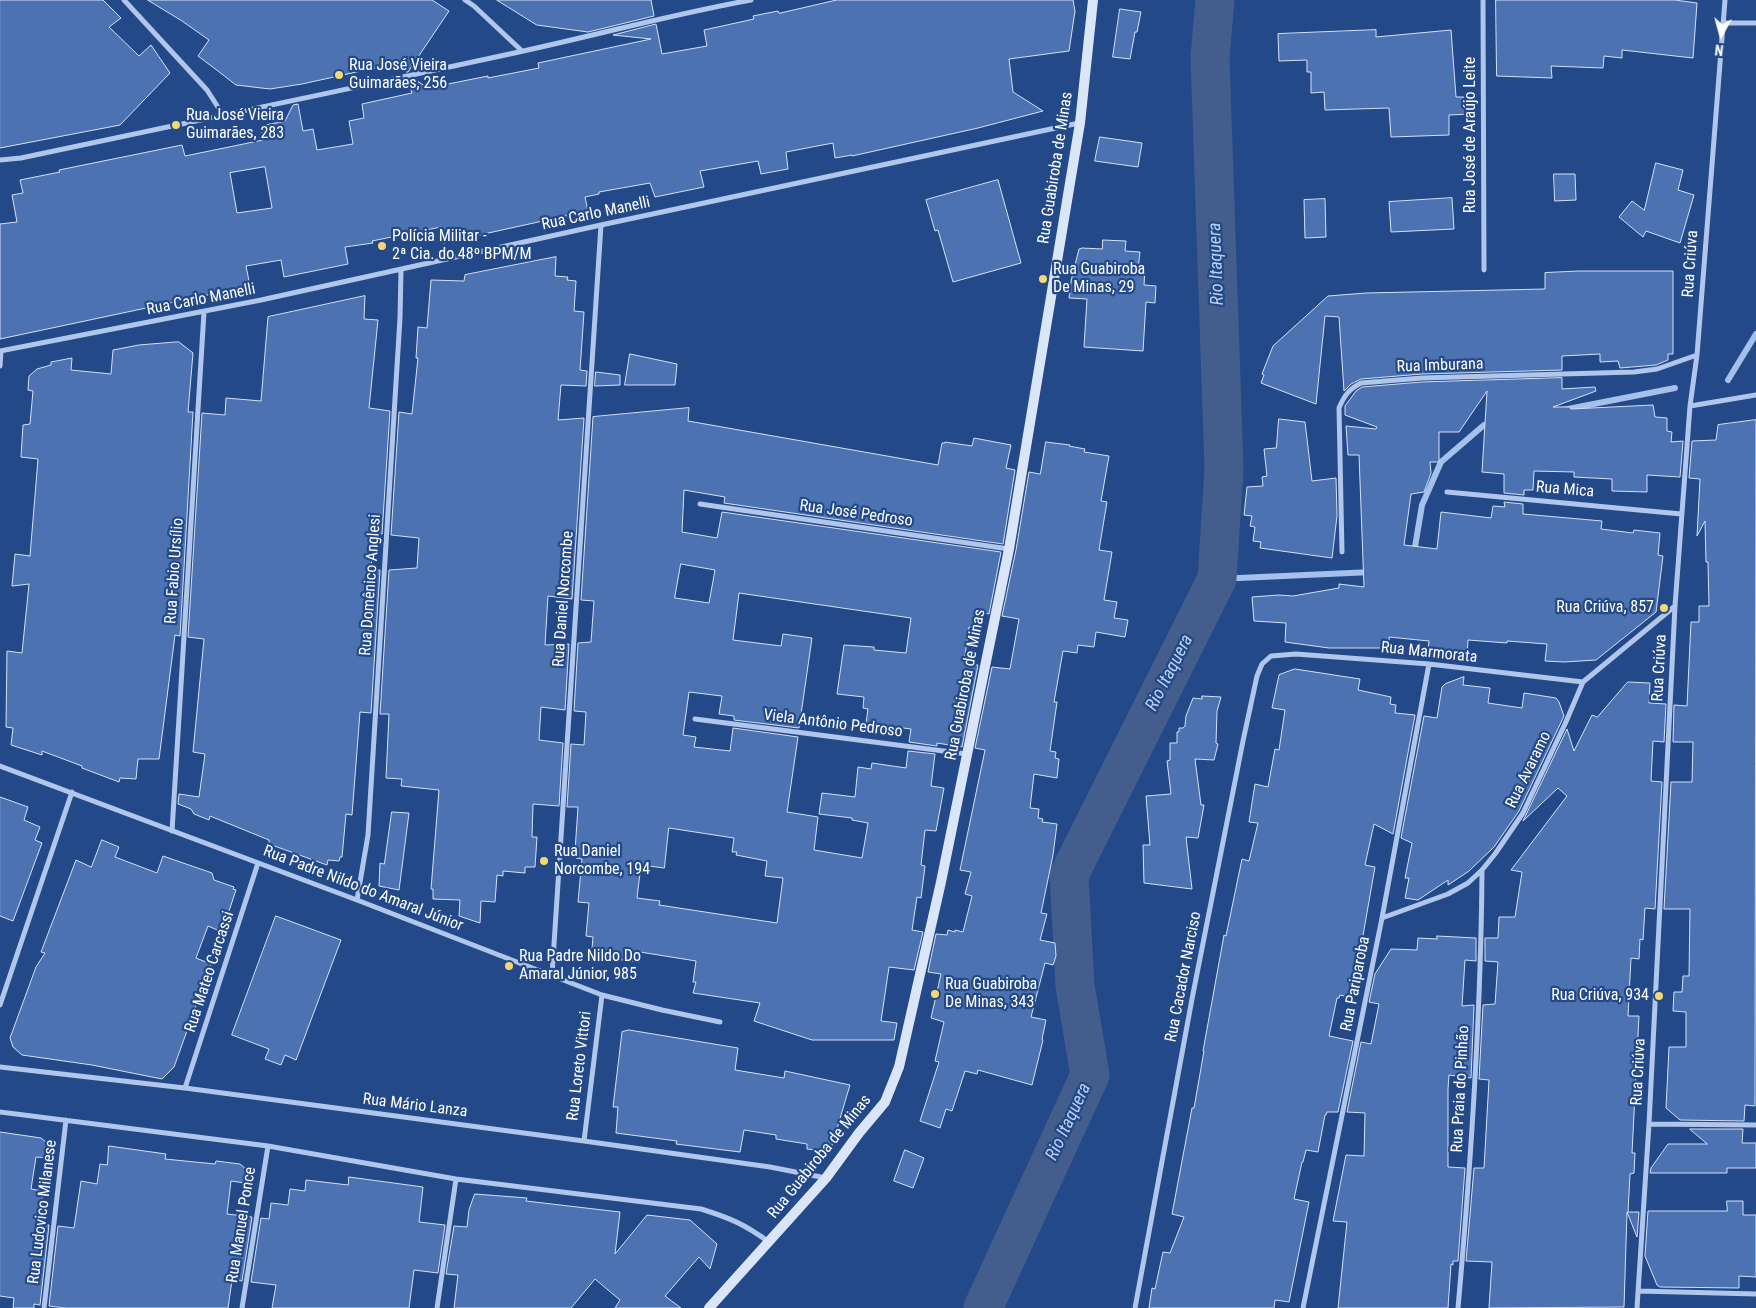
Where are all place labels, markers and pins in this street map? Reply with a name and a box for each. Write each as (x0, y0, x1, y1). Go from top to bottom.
place label: Rua José Vieira Guimarães, 256 (349, 56, 447, 94)
marker: Rua José Vieira Guimarães, 256 (333, 69, 345, 81)
place label: Rua José Vieira Guimarães, 283 (186, 106, 284, 144)
marker: Rua José Vieira Guimarães, 283 (170, 119, 182, 131)
place label: Polícia Militar - 2ª Cia. do 48º BPM/M (392, 227, 531, 265)
marker: Polícia Militar - 2ª Cia. do 48º BPM/M (376, 240, 388, 252)
place label: Rua Guabiroba De Minas, 29 (1053, 260, 1145, 298)
marker: Rua Guabiroba De Minas, 29 (1037, 273, 1049, 285)
place label: Rua Criúva, 857 (1556, 598, 1654, 618)
marker: Rua Criúva, 857 (1658, 602, 1670, 614)
place label: Rua Daniel Norcombe, 194 (554, 842, 650, 880)
marker: Rua Daniel Norcombe, 194 (538, 855, 550, 867)
place label: Rua Padre Nildo Do Amaral Júnior, 985 (519, 947, 641, 985)
marker: Rua Padre Nildo Do Amaral Júnior, 985 (503, 960, 515, 972)
place label: Rua Guabiroba De Minas, 343 (945, 975, 1037, 1013)
place label: Rua Criúva, 934 (1551, 986, 1649, 1006)
marker: Rua Guabiroba De Minas, 343 (929, 988, 941, 1000)
marker: Rua Criúva, 934 (1653, 990, 1665, 1002)

